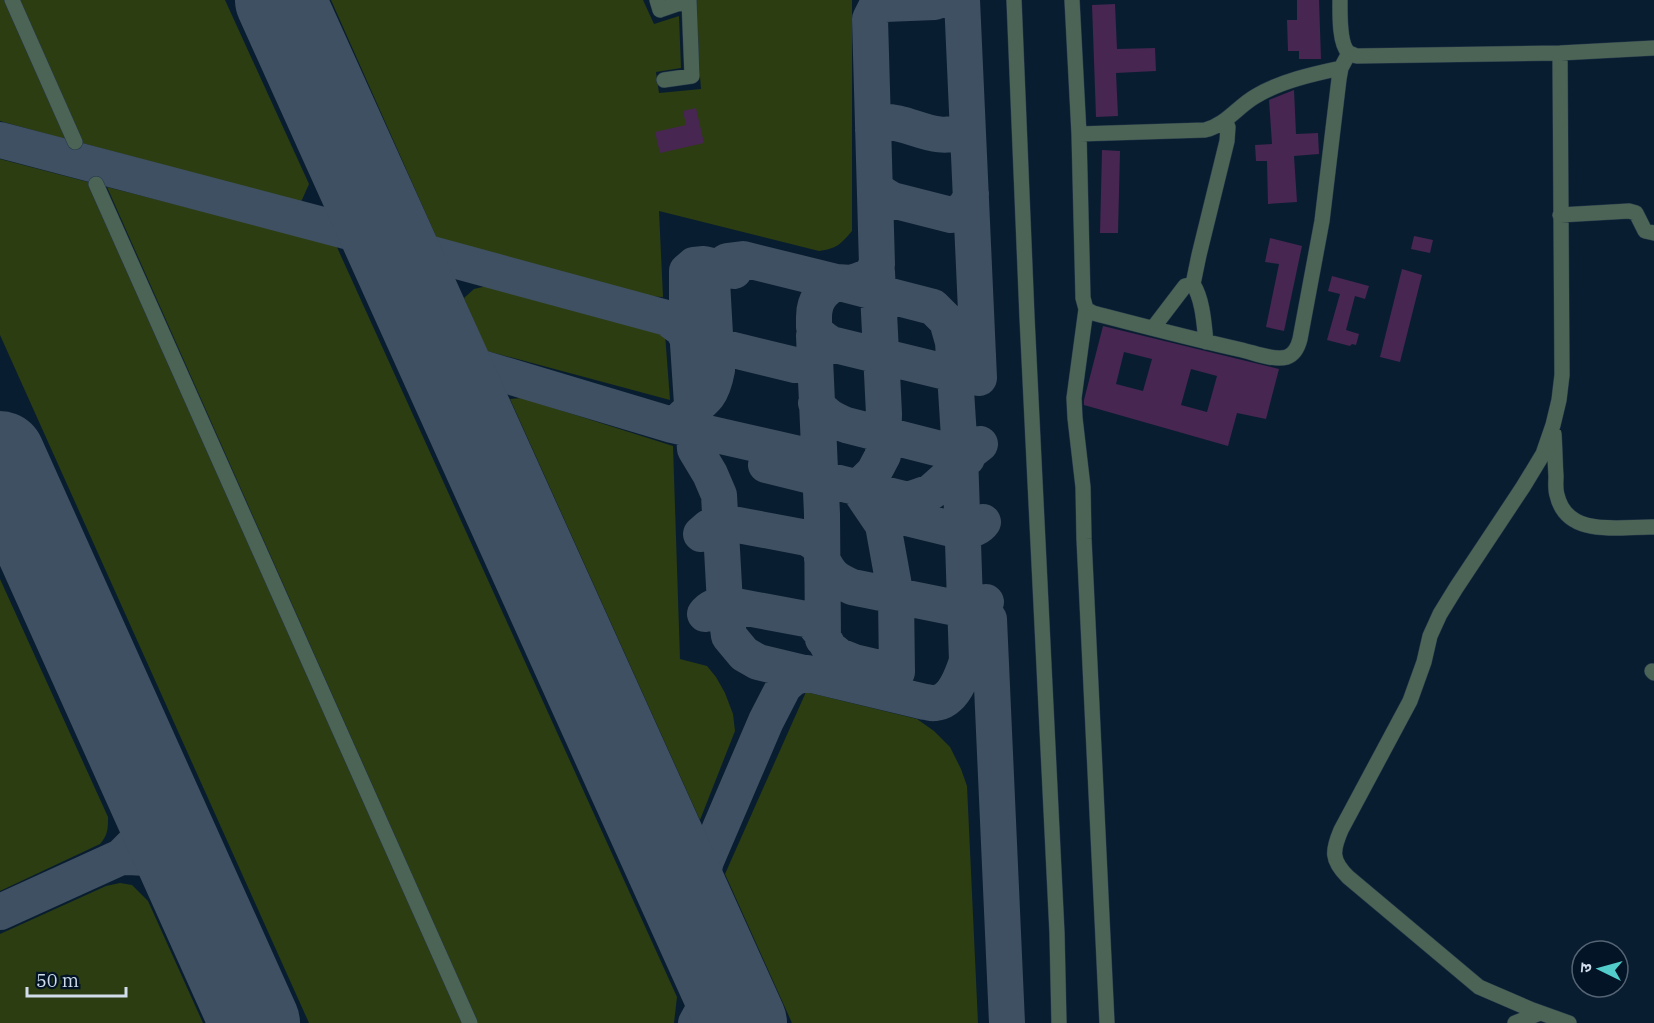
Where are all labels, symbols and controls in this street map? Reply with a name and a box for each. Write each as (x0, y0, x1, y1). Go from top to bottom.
north arrow (1570, 939, 1630, 999)
scale bar (27, 960, 126, 998)
text: उ (1575, 962, 1595, 973)
text: 50 m (36, 969, 79, 992)

